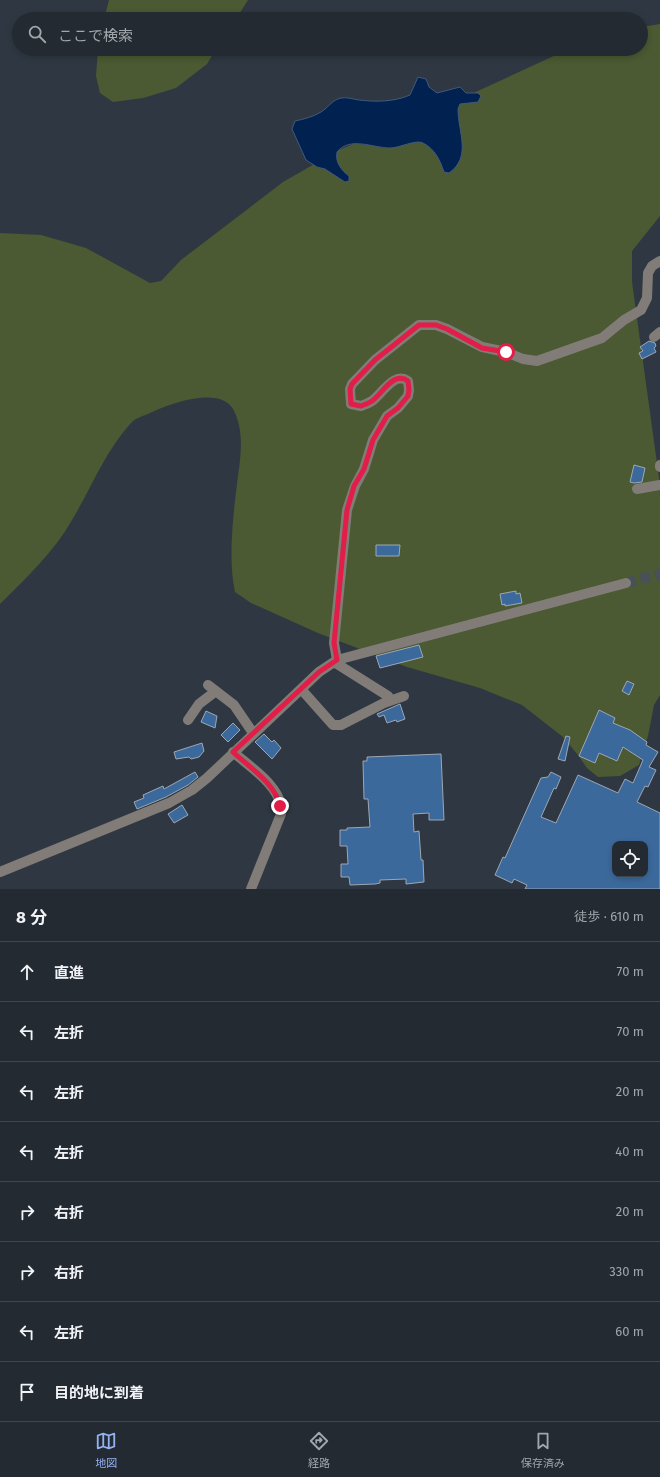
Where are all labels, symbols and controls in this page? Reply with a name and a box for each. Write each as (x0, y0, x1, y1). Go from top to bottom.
search box (12, 12, 648, 56)
icon: search (26, 23, 48, 45)
text: ここで検索 (58, 27, 133, 45)
route start (497, 343, 515, 361)
route end (271, 797, 289, 815)
map controls (612, 841, 648, 877)
button: locate (612, 841, 648, 877)
text: 8 分 (16, 907, 47, 928)
text: 徒歩 · 610 m (574, 909, 644, 924)
icon: ahead (16, 961, 38, 983)
text: 直進 (54, 964, 84, 982)
text: 70 m (617, 964, 644, 979)
icon: left (16, 1021, 38, 1043)
text: 左折 (54, 1024, 84, 1042)
text: 70 m (617, 1024, 644, 1039)
icon: left (16, 1081, 38, 1103)
text: 左折 (54, 1084, 84, 1102)
text: 20 m (616, 1084, 644, 1099)
icon: left (16, 1141, 38, 1163)
text: 左折 (54, 1144, 84, 1162)
text: 40 m (615, 1144, 644, 1159)
icon: right (16, 1201, 38, 1223)
text: 右折 (54, 1204, 84, 1222)
text: 20 m (616, 1204, 644, 1219)
icon: right (16, 1261, 38, 1283)
text: 右折 (54, 1264, 84, 1282)
text: 330 m (609, 1264, 644, 1279)
icon: left (16, 1321, 38, 1343)
text: 左折 (54, 1324, 84, 1342)
text: 60 m (615, 1324, 644, 1339)
icon: arrive (16, 1381, 38, 1403)
text: 目的地に到着 (54, 1384, 144, 1402)
tab: 地図 (95, 1430, 117, 1470)
tab: 経路 (308, 1430, 330, 1470)
tab: 保存済み (521, 1430, 565, 1470)

